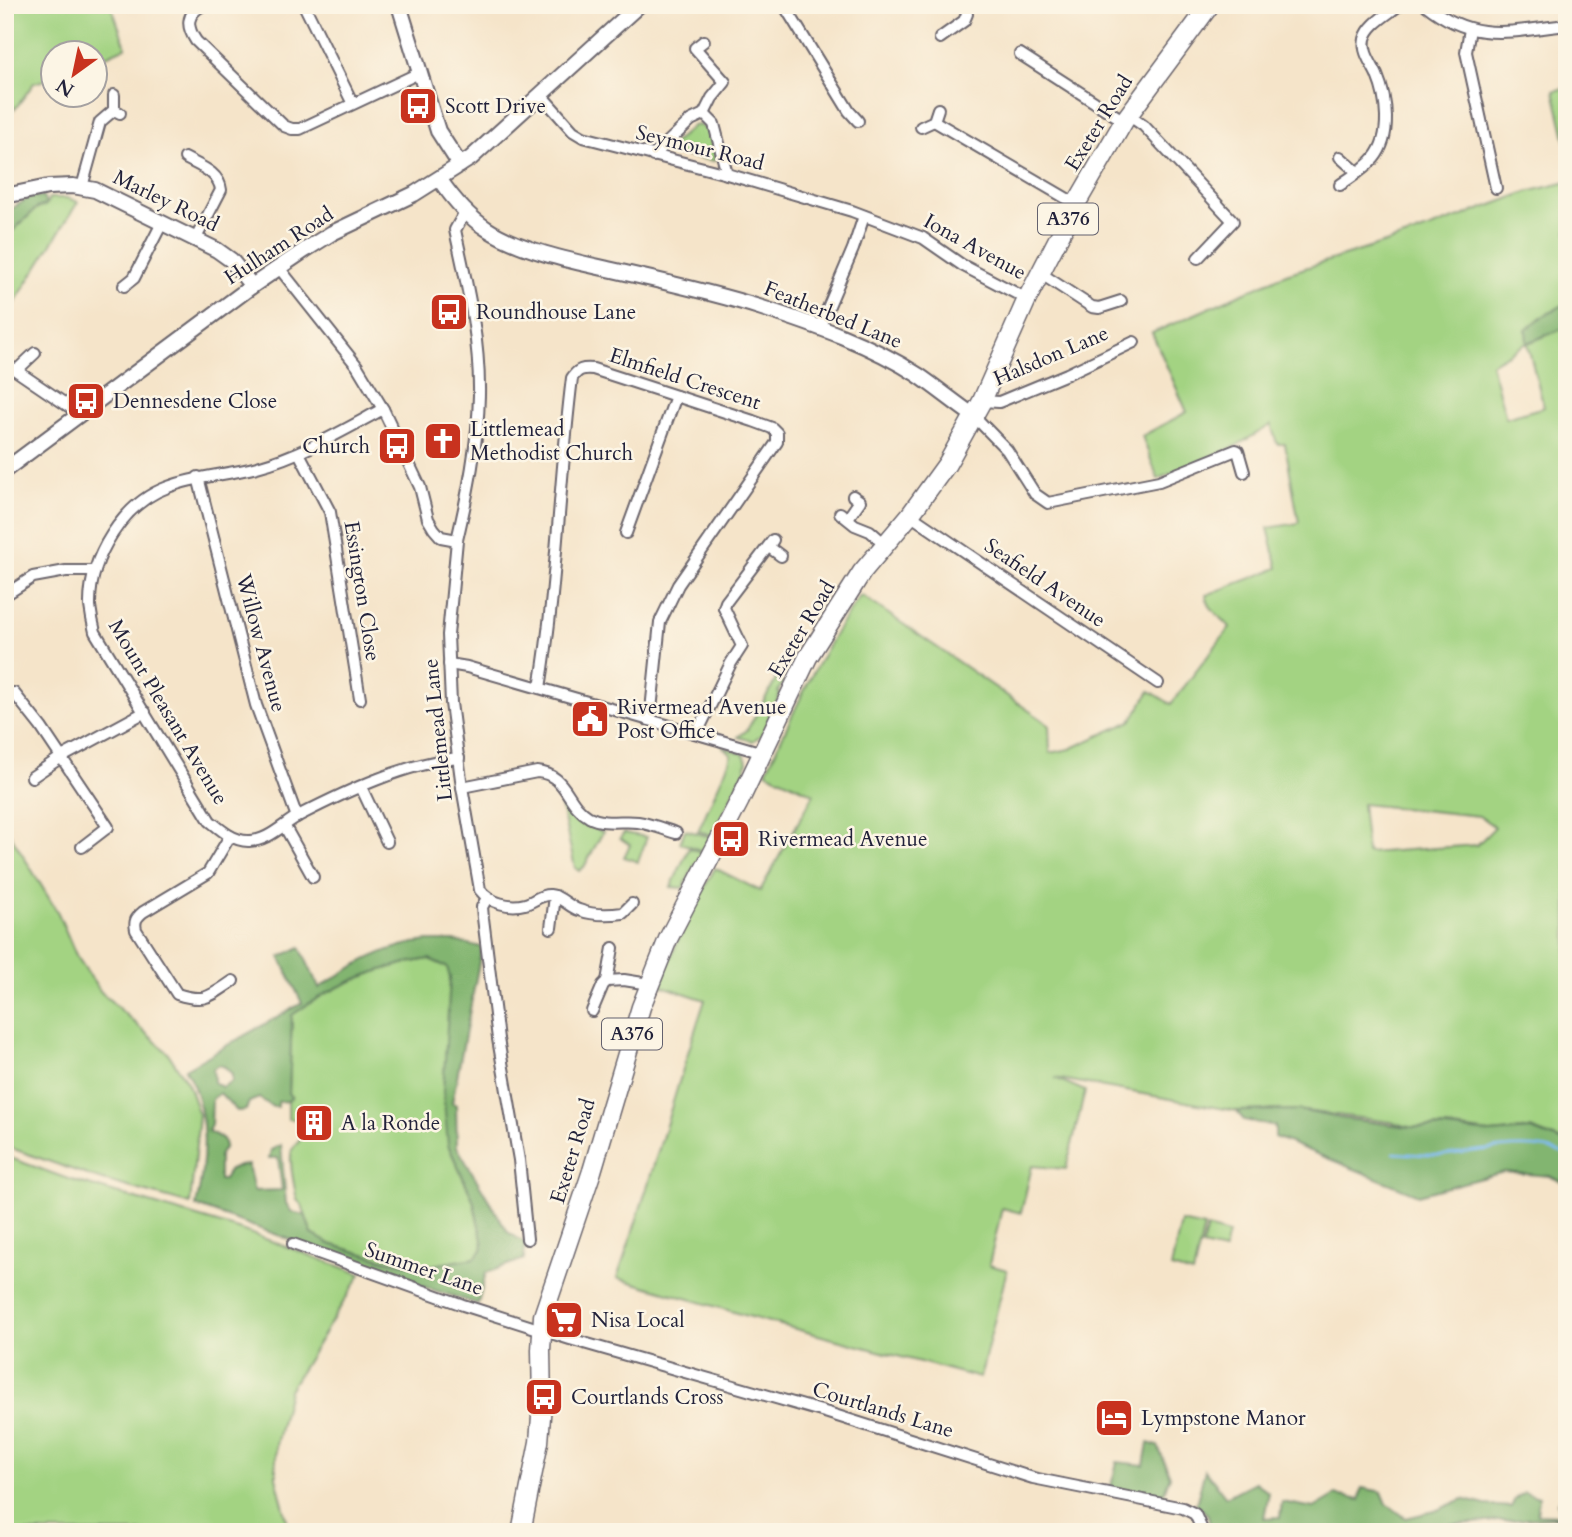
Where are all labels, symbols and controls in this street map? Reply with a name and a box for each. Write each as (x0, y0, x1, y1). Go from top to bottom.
north arrow (38, 38, 108, 108)
street label: Exeter Road (1058, 69, 1140, 177)
text: N (51, 72, 79, 103)
bus stop icon: Scott Drive (397, 85, 439, 127)
place label: Scott Drive (445, 92, 546, 121)
street label: Seymour Road (633, 118, 767, 178)
street label: Marley Road (108, 163, 224, 239)
street label: Hulham Road (219, 200, 339, 292)
road number: A376 (1038, 204, 1098, 234)
street label: Iona Avenue (918, 207, 1032, 287)
street label: Featherbed Lane (760, 274, 906, 356)
bus stop icon: Roundhouse Lane (428, 291, 470, 333)
place label: Roundhouse Lane (476, 298, 636, 327)
street label: Halsdon Lane (989, 319, 1113, 393)
street label: Elmfield Crescent (606, 341, 765, 417)
bus stop icon: Dennesdene Close (65, 380, 107, 422)
place label: Dennesdene Close (113, 387, 277, 416)
place label: Littlemead Methodist Church (470, 415, 634, 468)
church icon: Littlemead Methodist Church (422, 420, 464, 462)
bus stop icon: Church (376, 425, 418, 467)
place label: Church (302, 432, 370, 461)
street label: Essington Close (337, 519, 387, 663)
street label: Seafield Avenue (979, 532, 1111, 634)
street label: Willow Avenue (228, 570, 293, 715)
street label: Exeter Road (762, 575, 842, 683)
street label: Mount Pleasant Avenue (101, 614, 235, 810)
street label: Littlemead Lane (416, 657, 460, 803)
place label: Rivermead Avenue Post Office (617, 693, 787, 746)
public building icon: Rivermead Avenue Post Office (569, 698, 611, 740)
bus stop icon: Rivermead Avenue (710, 818, 752, 860)
place label: Rivermead Avenue (758, 825, 928, 854)
road number: A376 (602, 1018, 662, 1050)
street label: Exeter Road (543, 1095, 603, 1207)
building icon: A la Ronde (293, 1102, 335, 1144)
place label: A la Ronde (341, 1109, 440, 1138)
street label: Summer Lane (361, 1235, 487, 1303)
supermarket icon: Nisa Local (543, 1299, 585, 1341)
place label: Nisa Local (591, 1306, 685, 1335)
street label: Courtlands Lane (809, 1375, 957, 1445)
bus stop icon: Courtlands Cross (523, 1376, 565, 1418)
place label: Courtlands Cross (571, 1383, 724, 1412)
hotel icon: Lympstone Manor (1093, 1397, 1135, 1439)
place label: Lympstone Manor (1141, 1404, 1306, 1433)

